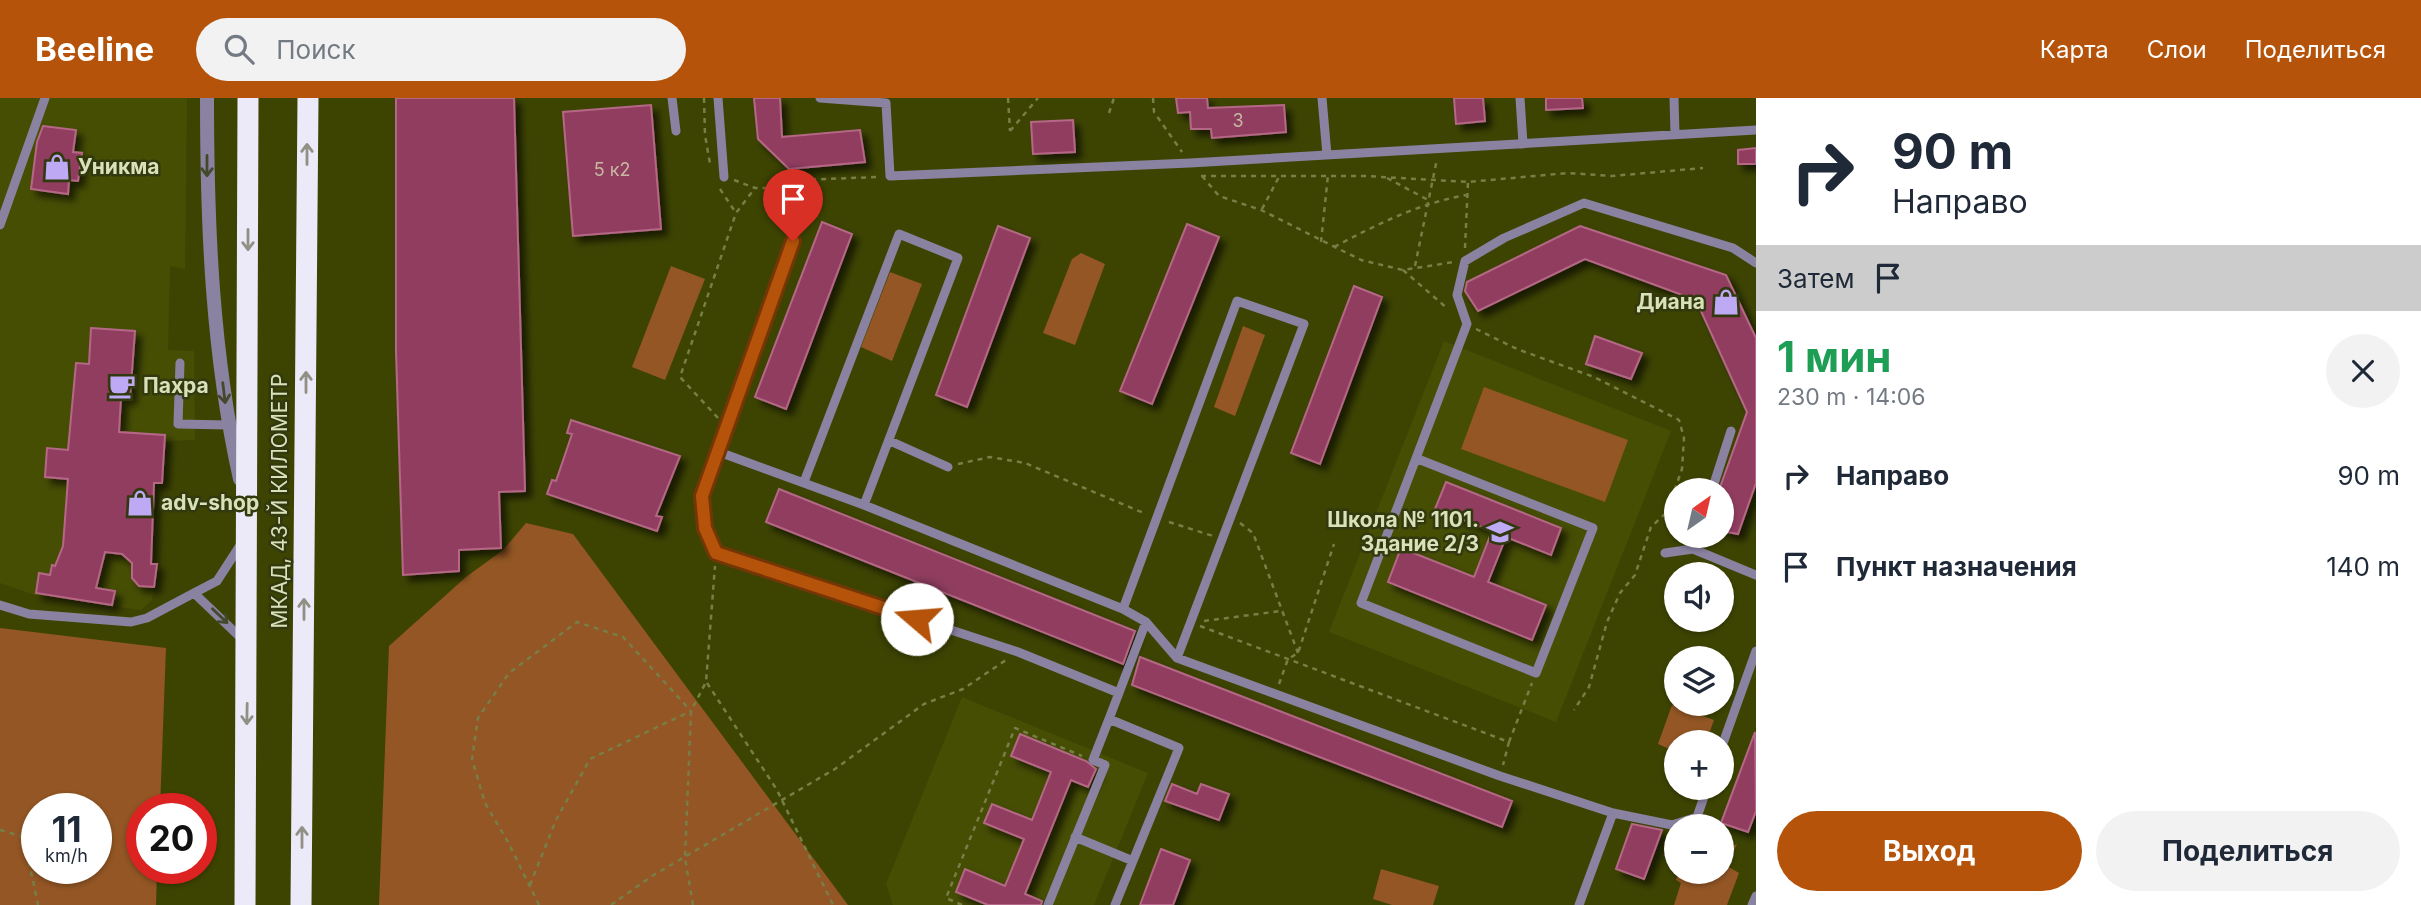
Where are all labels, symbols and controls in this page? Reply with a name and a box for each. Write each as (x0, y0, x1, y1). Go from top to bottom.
search box (196, 18, 686, 81)
text: Beeline (35, 29, 154, 69)
icon: search (220, 30, 258, 68)
text: Поиск (276, 34, 355, 65)
text: Карта (2040, 35, 2109, 64)
text: Слои (2147, 35, 2207, 64)
text: Поделиться (2245, 35, 2386, 64)
house number: 3 (1232, 110, 1244, 131)
text: 90 m (1892, 122, 2013, 181)
icon: right (1777, 126, 1868, 217)
one-way arrow (301, 143, 314, 166)
shop icon: Уникма (42, 152, 72, 182)
place label: Уникма (78, 154, 159, 179)
one-way arrow (200, 154, 214, 177)
house number: 5 к2 (594, 159, 630, 180)
pin (763, 169, 823, 241)
icon: arrive (774, 180, 812, 218)
text: Направо (1892, 182, 2028, 221)
one-way arrow (241, 228, 255, 251)
icon: arrive (1869, 259, 1907, 297)
text: Затем (1777, 263, 1855, 294)
shop icon: Диана (1711, 287, 1741, 317)
place label: Диана (1636, 289, 1705, 314)
text: 1 мин (1777, 331, 1891, 382)
button: close (2326, 334, 2400, 408)
cafe icon: Пахра (107, 371, 137, 401)
one-way arrow (299, 371, 312, 394)
place label: Пахра (143, 373, 209, 398)
street label: МКАД, 43-Й КИЛОМЕТР (266, 374, 292, 628)
one-way arrow (218, 381, 231, 404)
text: 230 m · 14:06 (1777, 383, 1926, 411)
icon: right (1777, 457, 1815, 495)
text: Направо (1836, 460, 1949, 491)
text: 90 m (2337, 460, 2400, 491)
north arrow (1664, 478, 1734, 548)
map controls (1664, 478, 1734, 884)
shop icon: adv-shop (125, 488, 155, 518)
place label: adv-shop (161, 490, 259, 515)
place label: Школа № 1101. Здание 2/3 (1327, 507, 1479, 556)
school or university icon: Школа № 1101. Здание 2/3 (1485, 517, 1515, 547)
icon: arrive (1777, 548, 1815, 586)
text: Пункт назначения (1836, 551, 2077, 582)
text: 140 m (2326, 551, 2400, 582)
button: sound (1664, 562, 1734, 632)
position arrow (880, 582, 954, 656)
one-way arrow (297, 598, 311, 621)
one-way arrow (211, 608, 228, 625)
button: layers (1664, 646, 1734, 716)
one-way arrow (240, 702, 254, 725)
button: + (1664, 730, 1734, 800)
speed limit sign: 20 (126, 793, 217, 884)
text: 11 (51, 808, 82, 850)
button: Выход (1777, 811, 2082, 891)
button: Поделиться (2096, 811, 2400, 891)
button: − (1664, 814, 1734, 884)
one-way arrow (295, 826, 309, 849)
text: km/h (45, 845, 88, 866)

